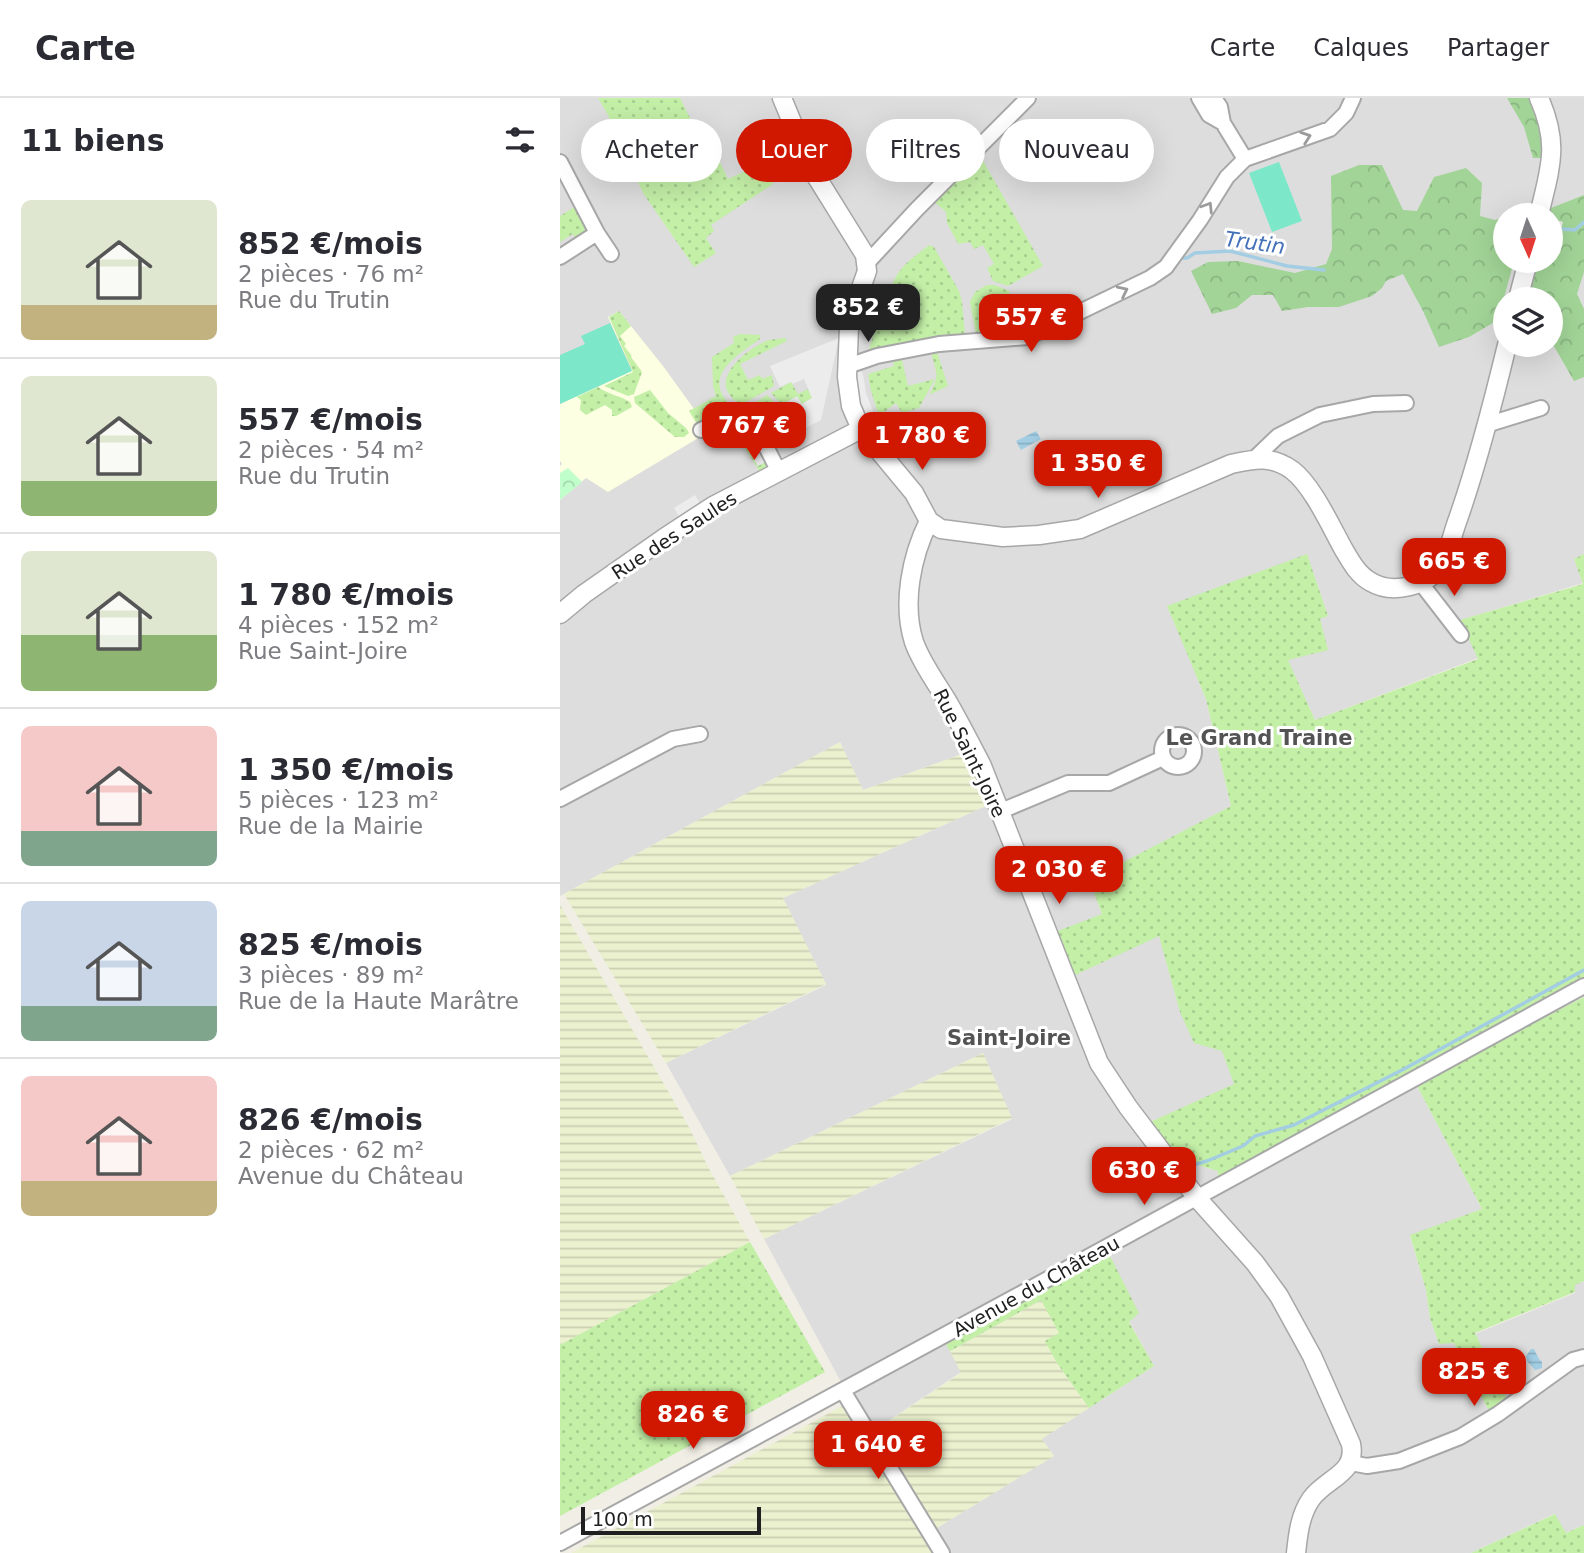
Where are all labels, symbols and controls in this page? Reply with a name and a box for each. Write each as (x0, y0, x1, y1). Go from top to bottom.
text: Carte (35, 29, 136, 68)
text: Carte (1210, 34, 1275, 62)
text: Calques (1313, 34, 1409, 62)
text: Partager (1447, 34, 1549, 62)
chip: Acheter (581, 119, 722, 182)
chip: Louer (736, 119, 852, 182)
chip: Filtres (866, 119, 985, 182)
chip: Nouveau (999, 119, 1154, 182)
icon: filters (501, 121, 539, 159)
text: 11 biens (21, 123, 165, 158)
one-way arrow (1299, 131, 1312, 145)
one-way arrow (1200, 202, 1213, 215)
north arrow (1493, 203, 1563, 273)
map controls (1493, 203, 1563, 357)
text: 852 €/mois (238, 226, 423, 261)
water label: Trutin (1223, 227, 1287, 259)
icon: home (77, 228, 161, 312)
text: 2 pièces · 76 m² (238, 261, 424, 287)
pin: 852 € (819, 285, 917, 344)
one-way arrow (1116, 285, 1128, 299)
text: Rue du Trutin (238, 287, 390, 313)
button: layers (1493, 287, 1563, 357)
text: 852 € (832, 294, 904, 320)
pin: 557 € (982, 294, 1080, 354)
text: 557 € (995, 304, 1067, 330)
text: 557 €/mois (238, 402, 423, 437)
pin: 767 € (705, 402, 803, 462)
icon: home (77, 404, 161, 488)
text: 767 € (718, 412, 790, 438)
pin: 1 780 € (857, 412, 987, 472)
text: 1 780 € (874, 422, 970, 448)
text: 2 pièces · 54 m² (238, 437, 424, 463)
pin: 1 350 € (1033, 440, 1163, 500)
text: 1 350 € (1050, 450, 1146, 476)
text: Rue du Trutin (238, 463, 390, 489)
street label: Rue des Saules (607, 486, 741, 584)
pin: 665 € (1405, 538, 1503, 598)
text: 665 € (1418, 548, 1490, 574)
text: 1 780 €/mois (238, 577, 454, 612)
icon: home (77, 579, 161, 663)
text: 4 pièces · 152 m² (238, 612, 439, 638)
text: Rue Saint-Joire (238, 638, 408, 664)
street label: Rue Saint-Joire (929, 685, 1011, 821)
district label: Le Grand Traine (1166, 726, 1352, 750)
text: 1 350 €/mois (238, 752, 454, 787)
icon: home (77, 754, 161, 838)
text: 5 pièces · 123 m² (238, 787, 439, 813)
text: Rue de la Mairie (238, 813, 423, 839)
pin: 2 030 € (994, 846, 1124, 906)
text: 2 030 € (1011, 856, 1107, 882)
text: 825 €/mois (238, 927, 423, 962)
icon: home (77, 929, 161, 1013)
text: 3 pièces · 89 m² (238, 962, 424, 988)
text: Rue de la Haute Marâtre (238, 988, 519, 1014)
district label: Saint-Joire (947, 1026, 1071, 1050)
text: 826 €/mois (238, 1102, 423, 1137)
icon: home (77, 1104, 161, 1188)
text: 2 pièces · 62 m² (238, 1137, 424, 1163)
pin: 630 € (1095, 1148, 1193, 1207)
text: 630 € (1108, 1157, 1180, 1183)
text: Avenue du Château (238, 1163, 464, 1189)
street label: Avenue du Château (949, 1231, 1123, 1341)
pin: 825 € (1425, 1348, 1523, 1408)
text: 825 € (1438, 1358, 1510, 1384)
pin: 826 € (644, 1392, 742, 1451)
text: 826 € (657, 1401, 729, 1427)
pin: 1 640 € (813, 1422, 943, 1481)
text: 1 640 € (830, 1431, 926, 1457)
scale bar (581, 1504, 761, 1536)
text: 100 m (592, 1508, 653, 1530)

